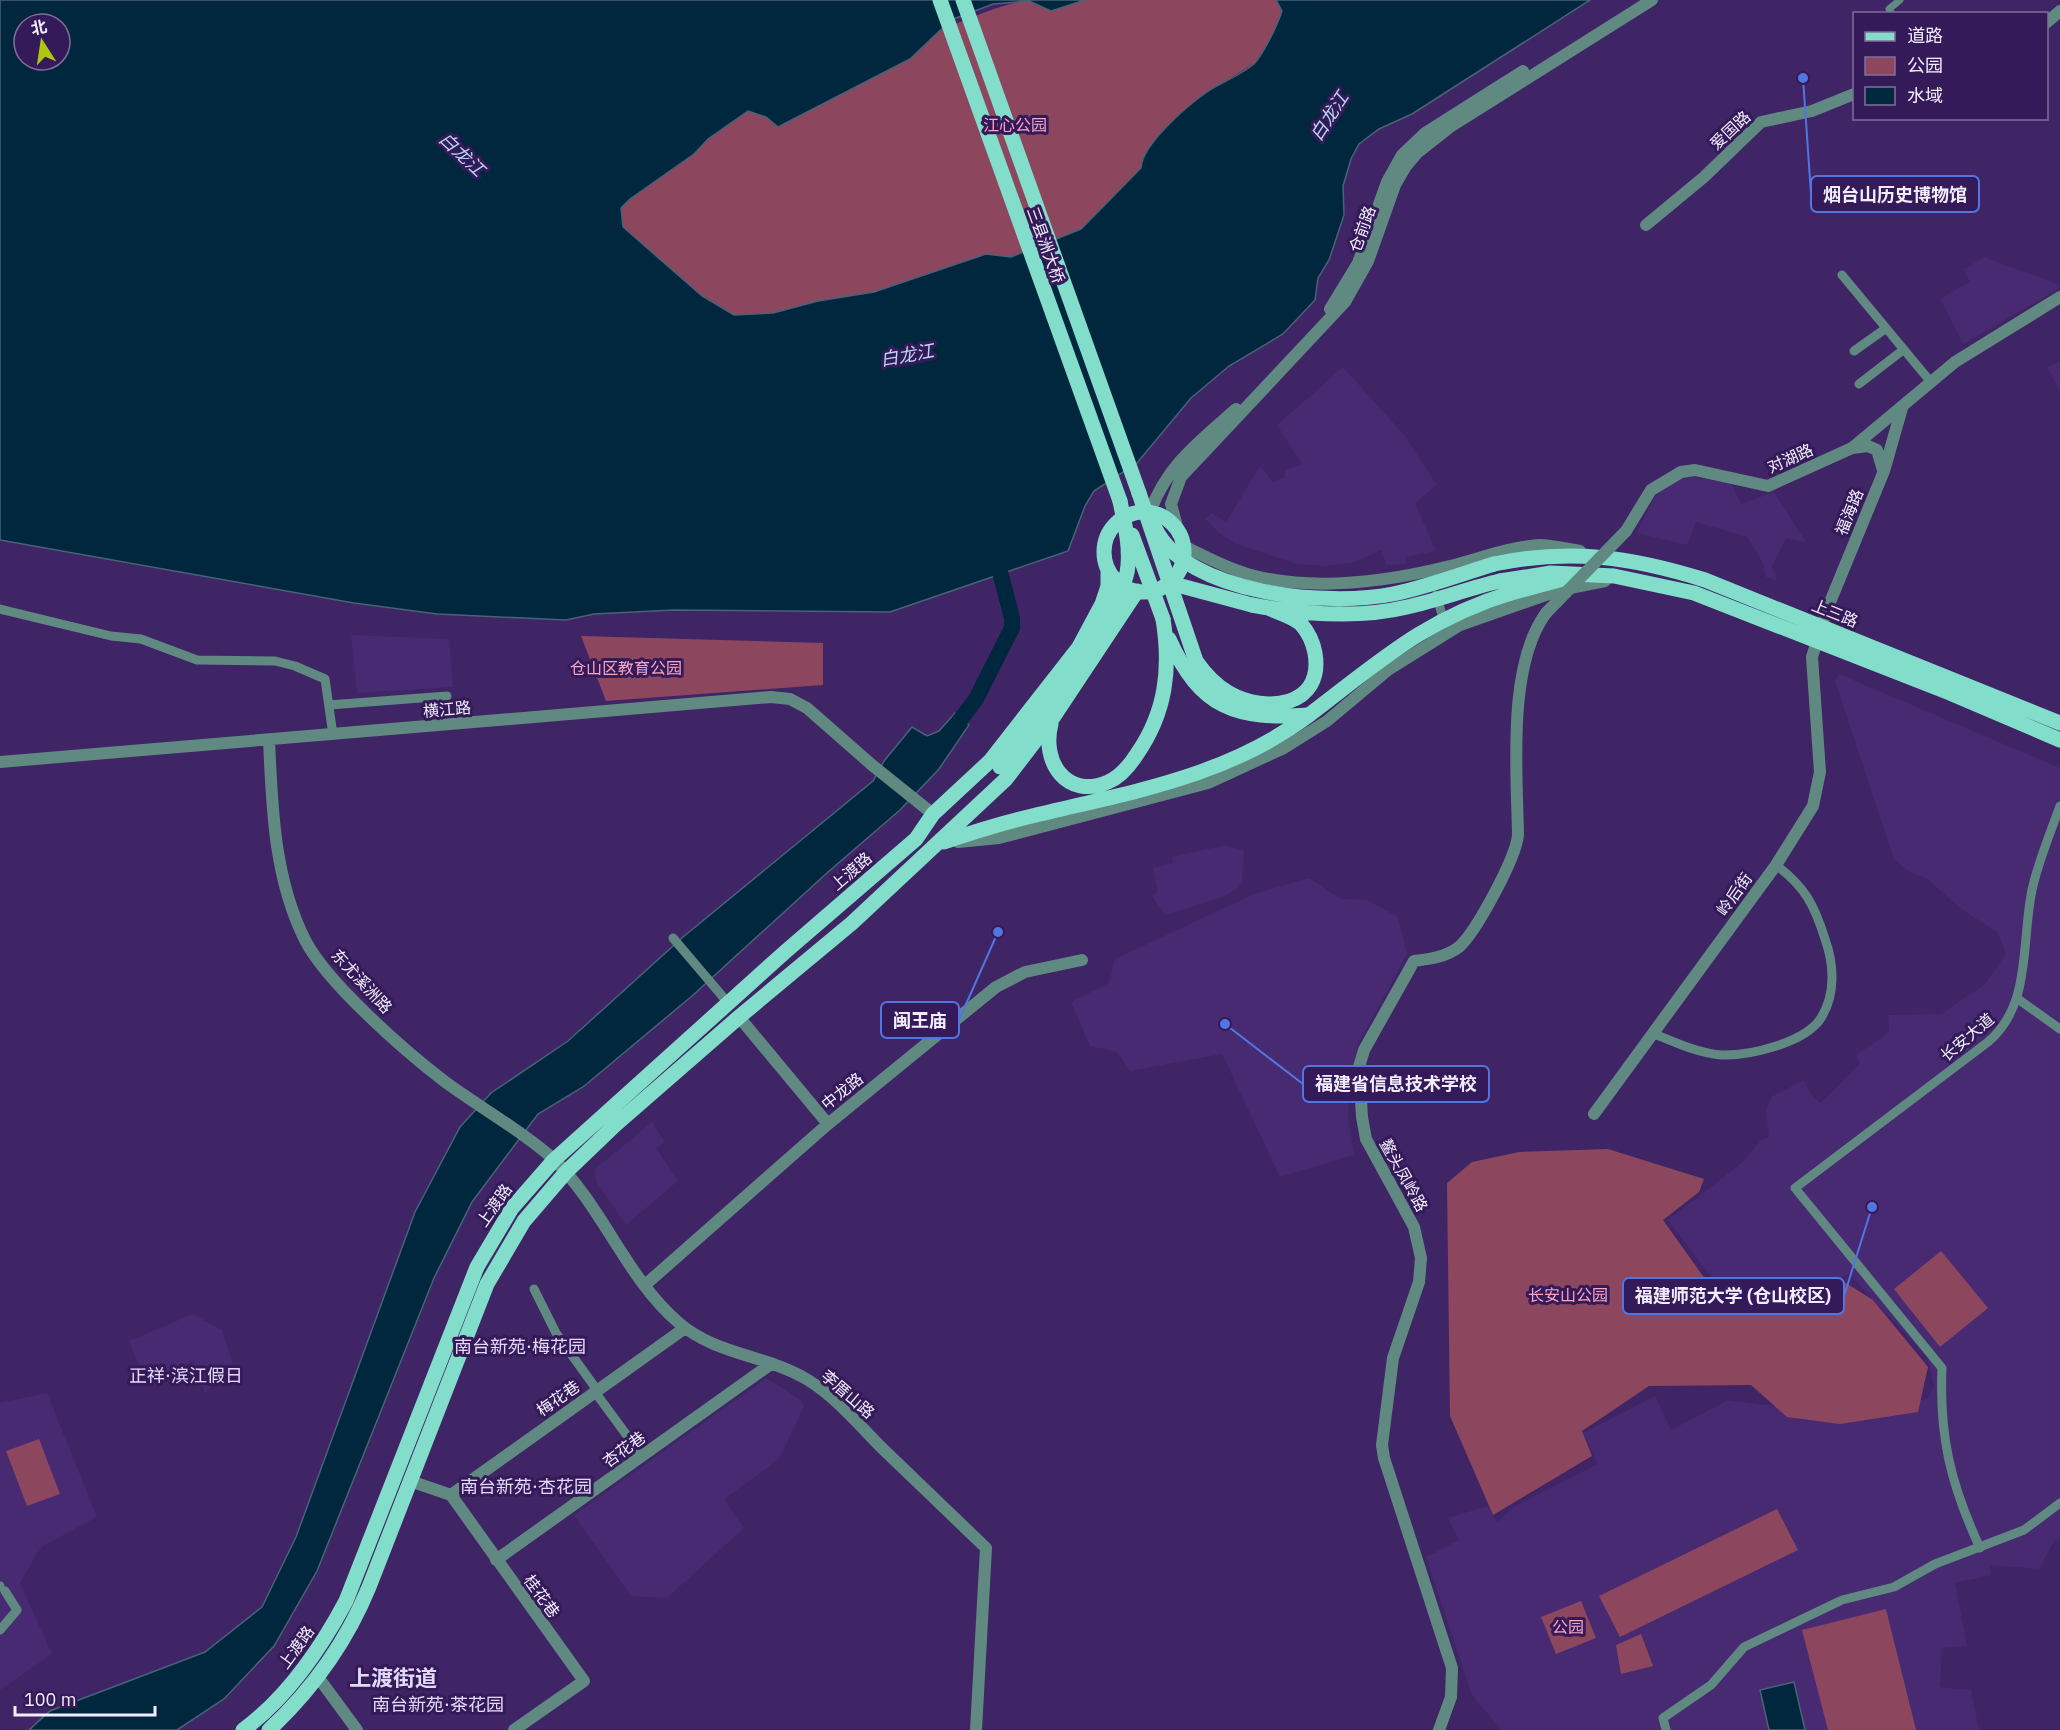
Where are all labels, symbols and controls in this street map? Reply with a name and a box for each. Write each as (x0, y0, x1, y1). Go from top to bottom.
north arrow (12, 12, 72, 72)
legend (1853, 12, 2048, 120)
text: 北 (29, 16, 49, 39)
text: 道路 (1907, 24, 1943, 47)
text: 公园 (1907, 54, 1943, 77)
text: 水域 (1907, 84, 1943, 107)
water label: 白龙江 (1305, 85, 1354, 145)
street label: 爱国路 (1706, 106, 1754, 154)
park label: 江心公园 (983, 115, 1047, 135)
water label: 白龙江 (434, 127, 491, 182)
callout: 烟台山历史博物馆 (1811, 176, 1979, 212)
text: 烟台山历史博物馆 (1823, 183, 1967, 206)
street label: 仓前路 (1344, 203, 1380, 255)
street label: 三县洲大桥 (1023, 204, 1069, 286)
water label: 白龙江 (878, 339, 938, 371)
street label: 对湖路 (1764, 439, 1816, 477)
street label: 福海路 (1831, 486, 1867, 538)
street label: 上三路 (1809, 595, 1861, 631)
park label: 仓山区教育公园 (570, 658, 682, 678)
street label: 横江路 (422, 697, 472, 721)
street label: 上渡路 (826, 848, 876, 894)
street label: 岭后街 (1712, 869, 1756, 919)
street label: 东尤溪洲路 (327, 945, 397, 1017)
callout: 闽王庙 (881, 1002, 959, 1038)
text: 闽王庙 (893, 1009, 947, 1032)
street label: 长安大道 (1936, 1009, 1998, 1065)
callout: 福建省信息技术学校 (1303, 1066, 1489, 1102)
street label: 中龙路 (817, 1068, 867, 1114)
text: 福建省信息技术学校 (1315, 1072, 1477, 1095)
street label: 鳌头凤岭路 (1376, 1135, 1432, 1215)
street label: 上渡路 (472, 1180, 516, 1230)
callout: 福建师范大学 (仓山校区) (1623, 1278, 1844, 1314)
text: 福建师范大学 (仓山校区) (1635, 1284, 1831, 1307)
park label: 长安山公园 (1528, 1285, 1608, 1305)
district label: 南台新苑·梅花园 (454, 1335, 586, 1358)
district label: 正祥·滨江假日 (129, 1364, 243, 1387)
street label: 李厝山路 (817, 1365, 879, 1423)
street label: 梅花巷 (533, 1376, 583, 1420)
street label: 杏花巷 (599, 1427, 649, 1471)
district label: 南台新苑·杏花园 (460, 1475, 592, 1498)
street label: 桂花巷 (520, 1571, 564, 1621)
park label: 公园 (1552, 1617, 1584, 1637)
street label: 上渡路 (274, 1622, 318, 1672)
district label: 上渡街道 (349, 1663, 437, 1692)
scale bar (15, 1679, 154, 1717)
text: 100 m (24, 1688, 76, 1711)
district label: 南台新苑·茶花园 (372, 1693, 504, 1716)

